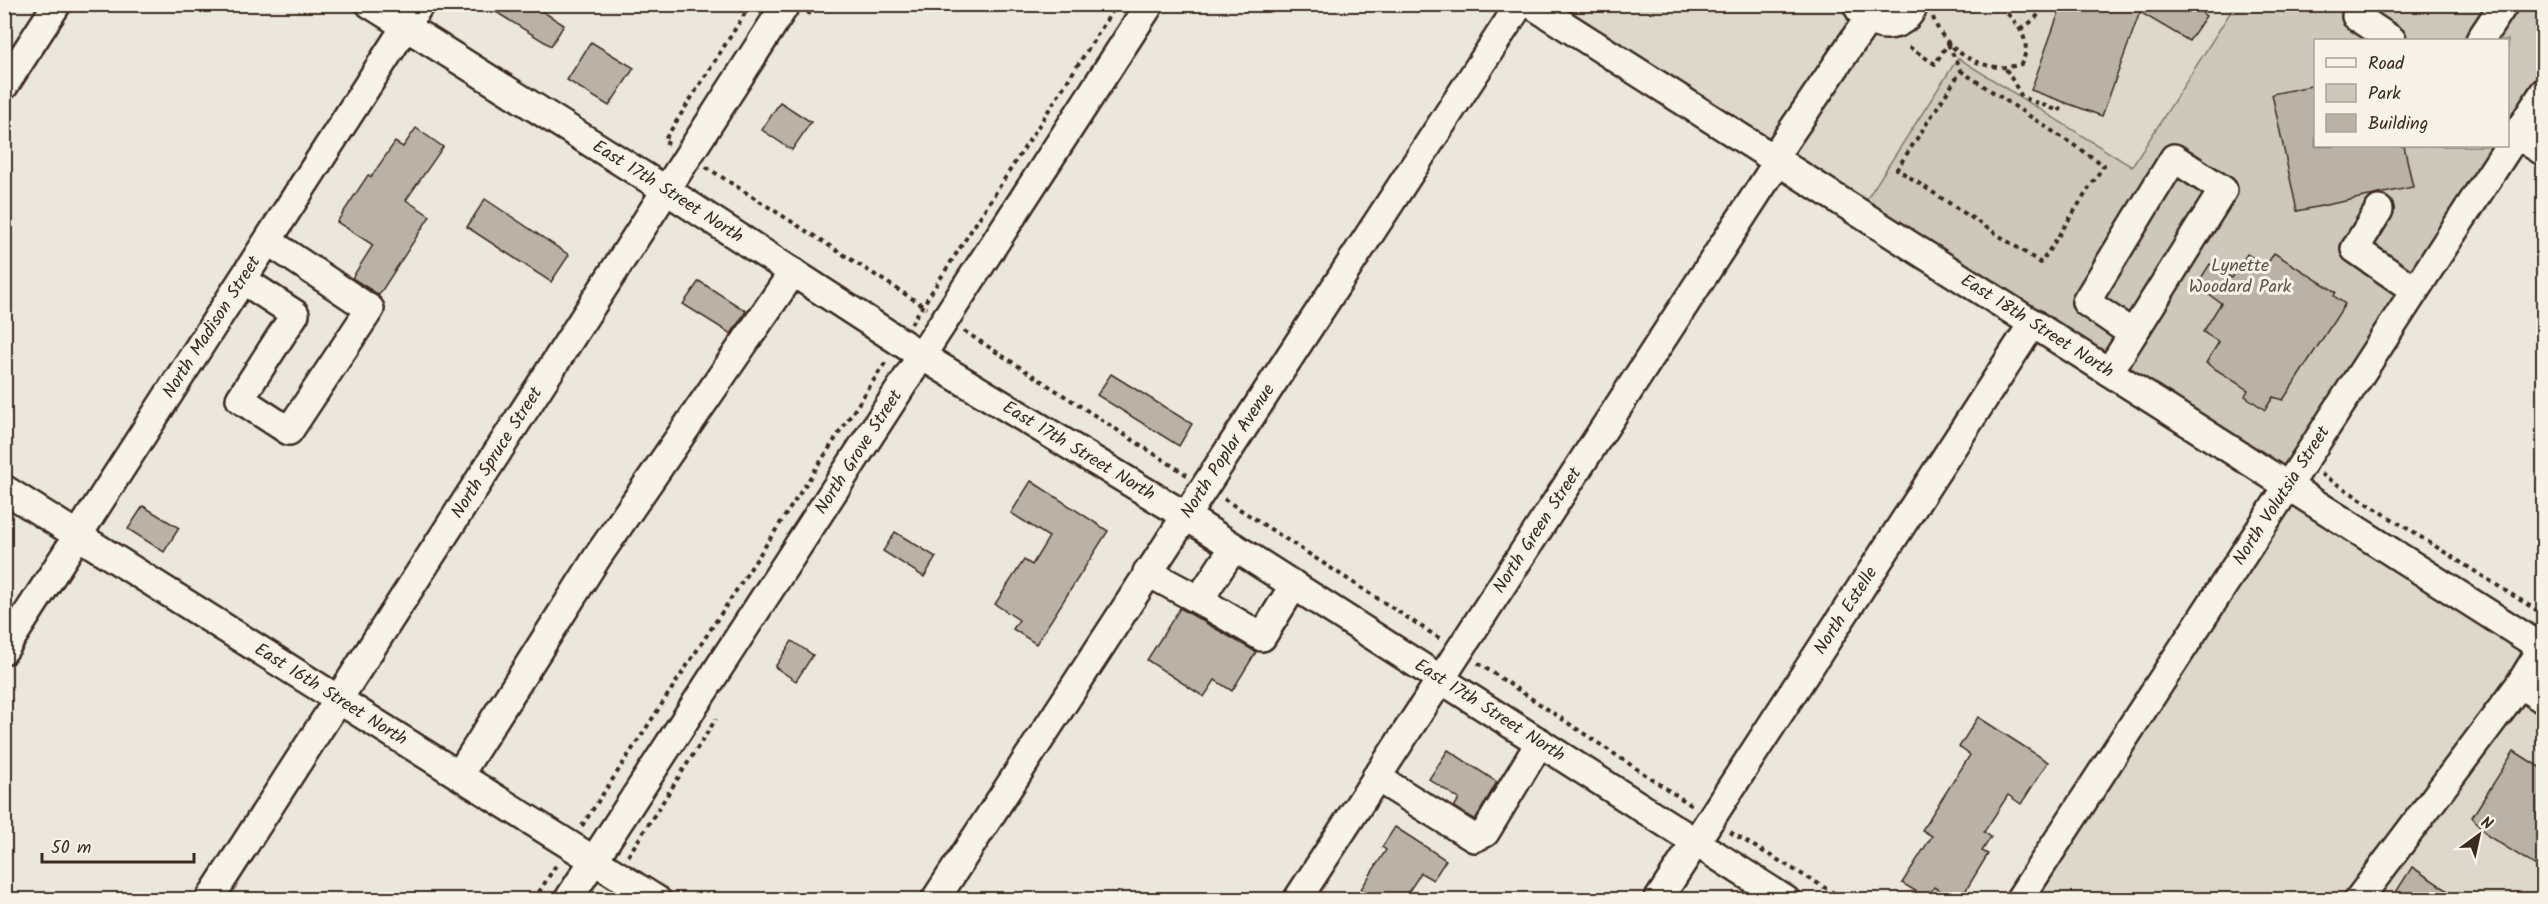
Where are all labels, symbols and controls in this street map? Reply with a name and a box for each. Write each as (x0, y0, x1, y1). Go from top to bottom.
legend (2314, 39, 2509, 147)
text: Road (2368, 50, 2405, 79)
text: Park (2368, 80, 2401, 109)
text: Building (2368, 110, 2428, 139)
street label: East 17th Street North (586, 133, 749, 251)
street label: North Madison Street (155, 249, 269, 404)
park label: Lynette Woodard Park (2189, 252, 2292, 302)
street label: East 18th Street North (1955, 266, 2120, 386)
street label: North Poplar Avenue (1173, 378, 1283, 524)
street label: North Spruce Street (444, 380, 551, 524)
street label: North Grove Street (808, 383, 911, 520)
street label: East 17th Street North (997, 393, 1161, 509)
street label: North Volutsia Street (2226, 419, 2338, 571)
street label: North Green Street (1486, 461, 1590, 599)
street label: North Estelle (1806, 561, 1886, 661)
street label: East 16th Street North (248, 635, 413, 754)
street label: East 17th Street North (1408, 651, 1571, 770)
north arrow (2449, 805, 2509, 865)
text: N (2475, 810, 2497, 837)
scale bar (42, 826, 194, 864)
text: 50 m (51, 834, 91, 863)

